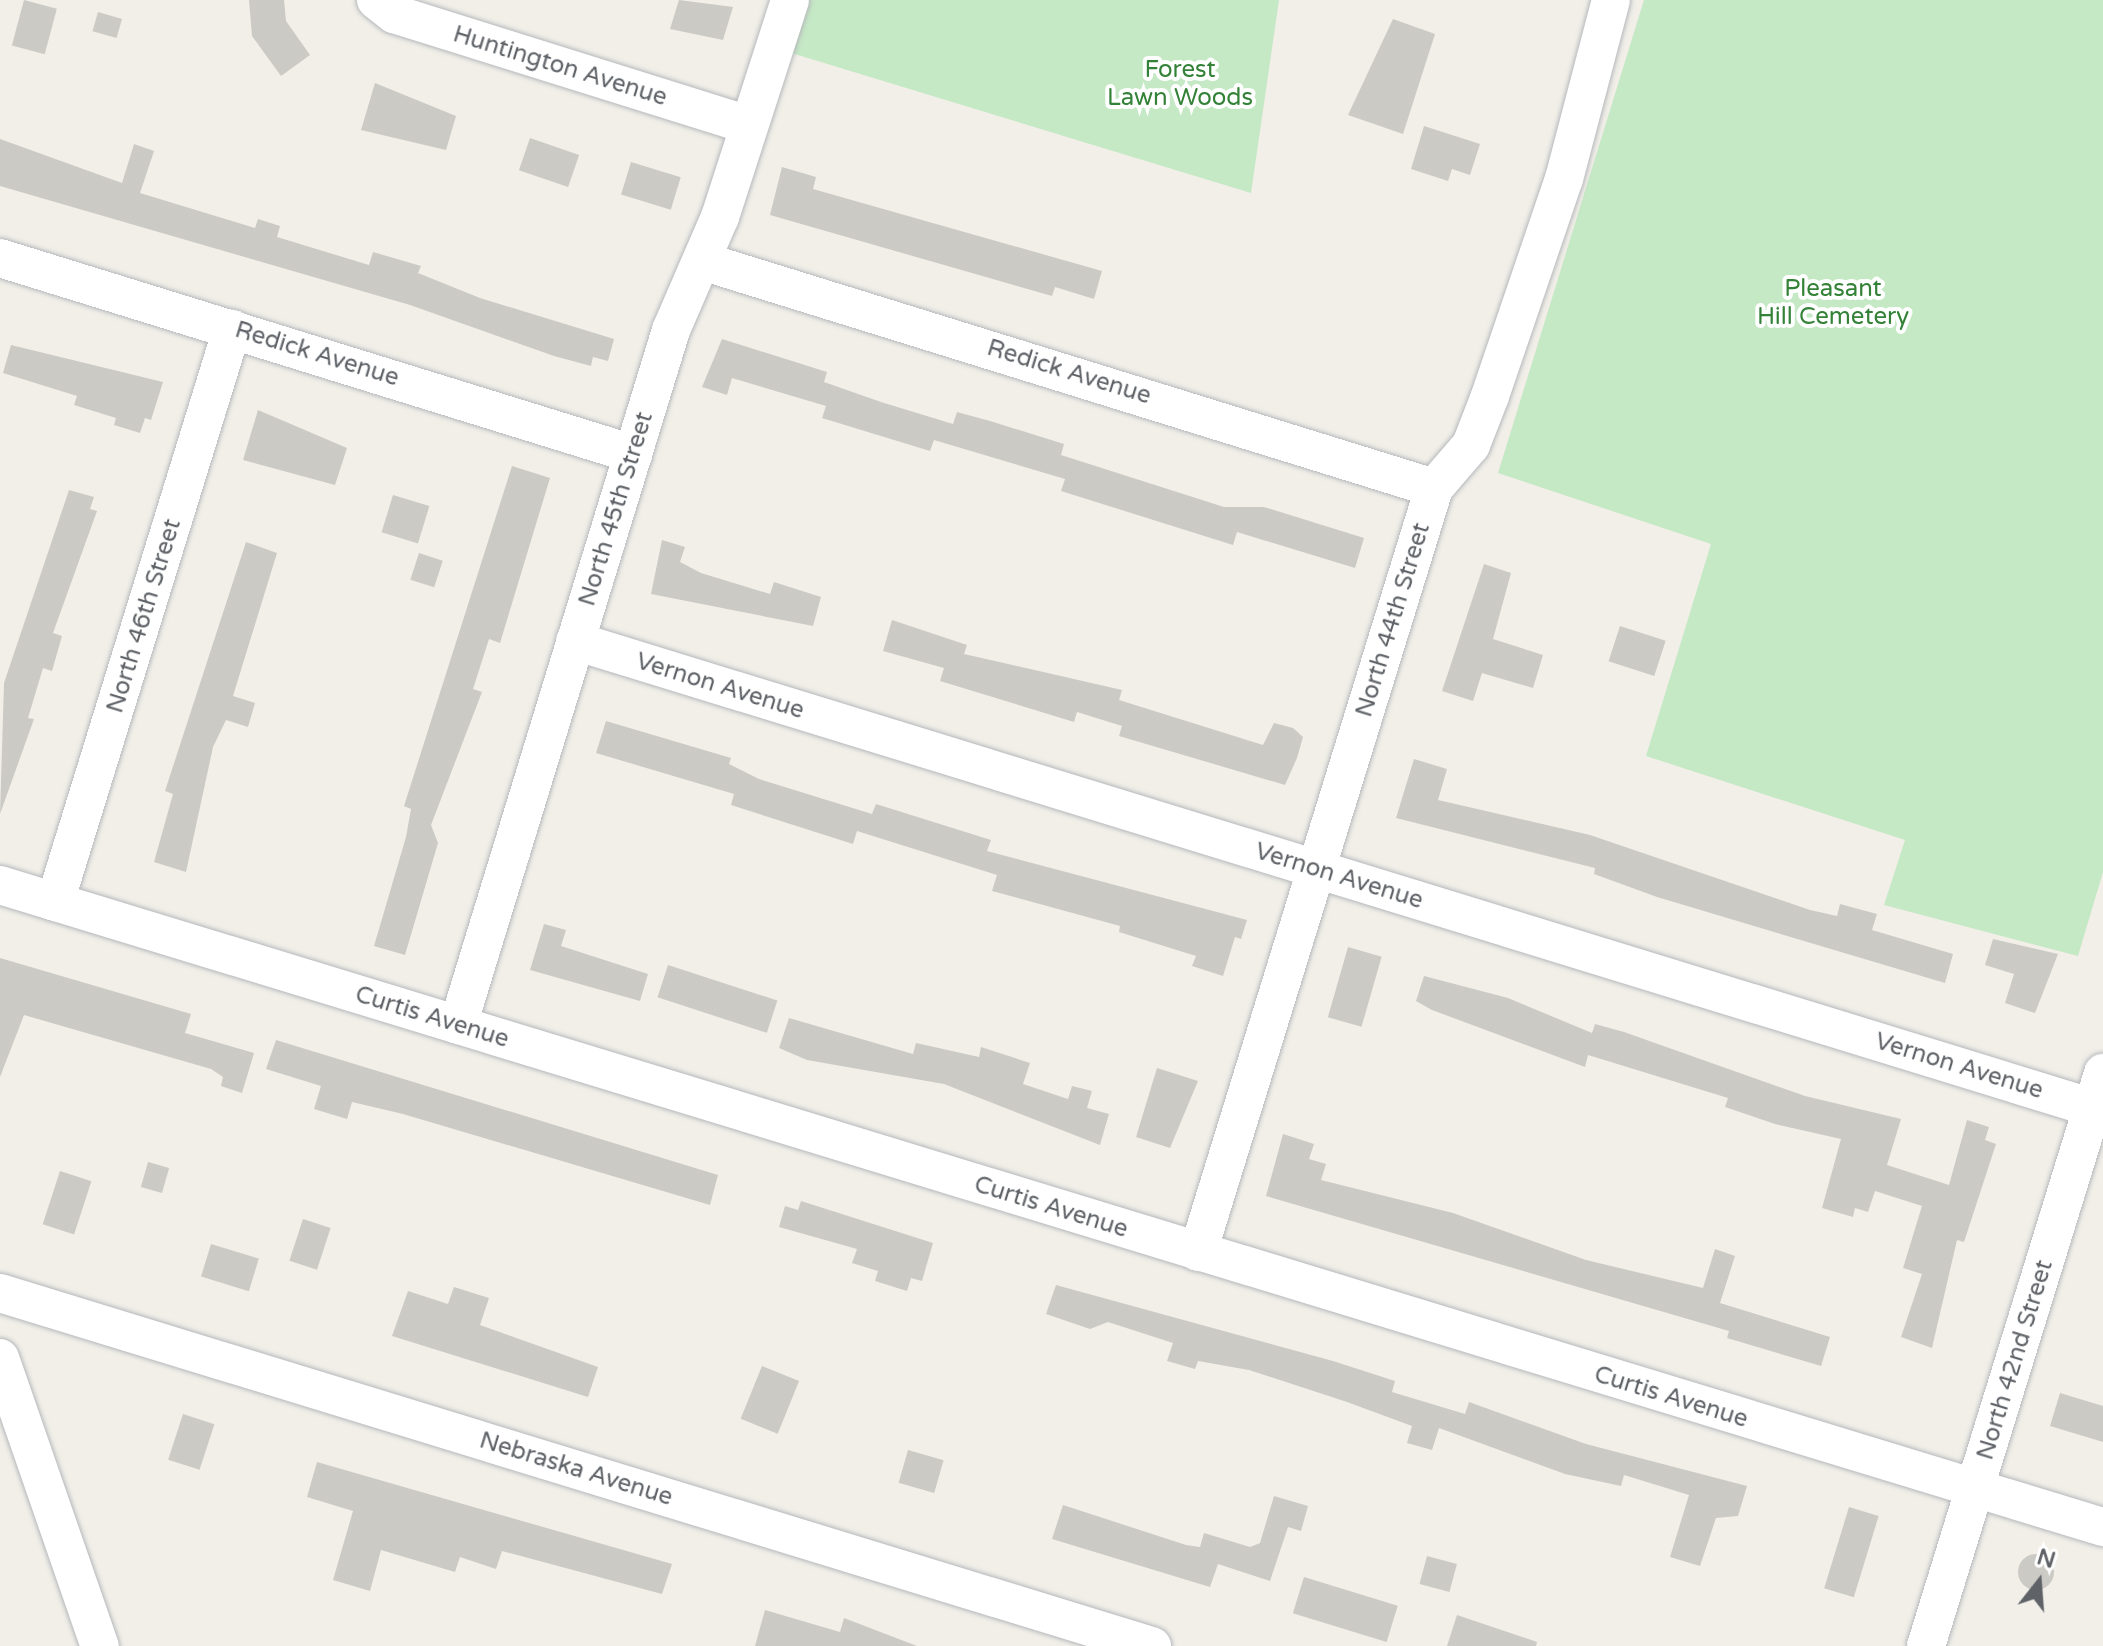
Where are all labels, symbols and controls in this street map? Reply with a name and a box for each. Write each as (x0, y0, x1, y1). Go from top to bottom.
street label: Huntington Avenue (450, 20, 670, 112)
park label: Forest Lawn Woods (1107, 56, 1253, 112)
park label: Pleasant Hill Cemetery (1757, 275, 1909, 331)
street label: Redick Avenue (232, 315, 402, 393)
street label: Redick Avenue (984, 333, 1154, 411)
street label: North 45th Street (573, 408, 659, 610)
street label: North 46th Street (101, 515, 187, 717)
street label: North 44th Street (1350, 519, 1436, 721)
street label: Vernon Avenue (633, 647, 807, 725)
street label: Vernon Avenue (1252, 837, 1426, 915)
street label: Curtis Avenue (352, 980, 512, 1054)
street label: Vernon Avenue (1872, 1027, 2046, 1105)
street label: Curtis Avenue (971, 1170, 1131, 1244)
street label: North 42nd Street (1971, 1257, 2059, 1463)
street label: Curtis Avenue (1591, 1360, 1751, 1434)
street label: Nebraska Avenue (476, 1426, 676, 1512)
north arrow (1999, 1542, 2079, 1622)
text: N (2034, 1544, 2058, 1574)

